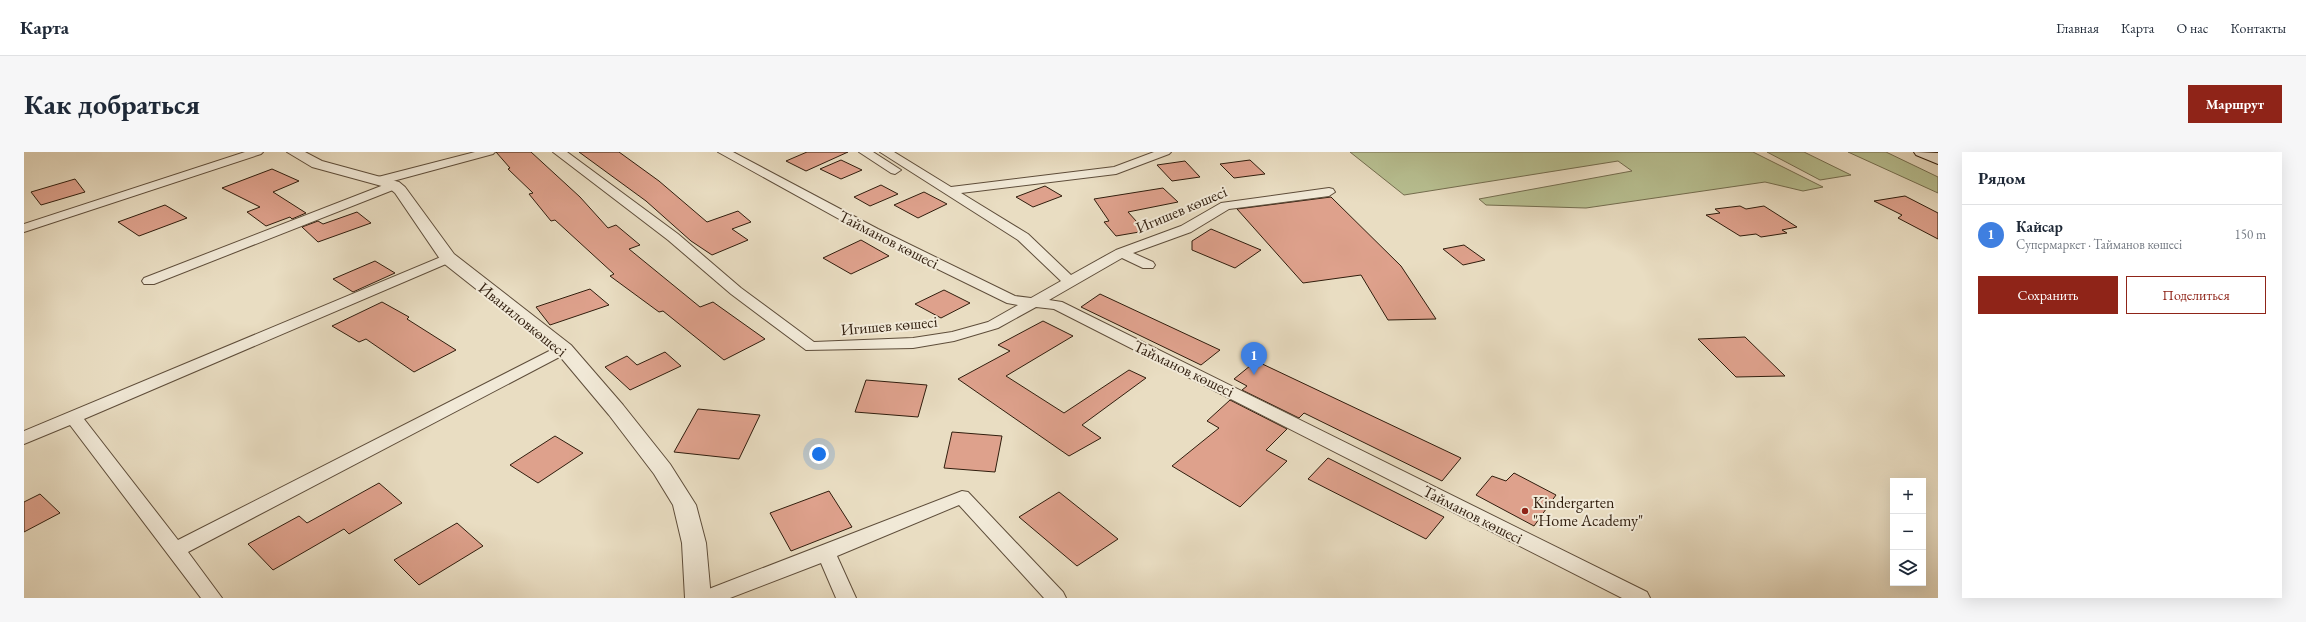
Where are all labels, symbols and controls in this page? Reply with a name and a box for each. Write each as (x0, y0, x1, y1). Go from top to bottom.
text: Карта (20, 15, 69, 40)
text: Главная (2056, 19, 2099, 37)
text: Карта (2121, 19, 2154, 37)
text: О нас (2176, 19, 2208, 37)
text: Контакты (2230, 19, 2286, 37)
button: Маршрут (2188, 85, 2282, 123)
text: Как добраться (24, 86, 200, 122)
text: Рядом (1978, 167, 2026, 189)
street label: Игишев көшесі (1132, 181, 1230, 238)
street label: Тайманов көшесі (835, 205, 942, 274)
text: Кайсар (2016, 217, 2063, 236)
text: 1 (1988, 226, 1994, 243)
text: 150 m (2235, 226, 2266, 243)
text: Супермаркет · Тайманов көшесі (2016, 236, 2182, 253)
button: Сохранить (1978, 276, 2118, 314)
button: Поделиться (2126, 276, 2266, 314)
street label: Иваниловкөшесі (474, 277, 571, 362)
street label: Игишев көшесі (840, 311, 938, 340)
street label: Тайманов көшесі (1130, 335, 1238, 402)
pin: 1 (1241, 342, 1267, 375)
your location (809, 444, 829, 464)
map controls (1890, 478, 1926, 586)
button: + (1890, 478, 1926, 514)
street label: Тайманов көшесі (1419, 480, 1526, 549)
place label: Kindergarten "Home Academy" (1533, 492, 1643, 531)
marker: Kindergarten "Home Academy" (1520, 506, 1530, 516)
button: − (1890, 514, 1926, 550)
button: layers (1890, 550, 1926, 586)

